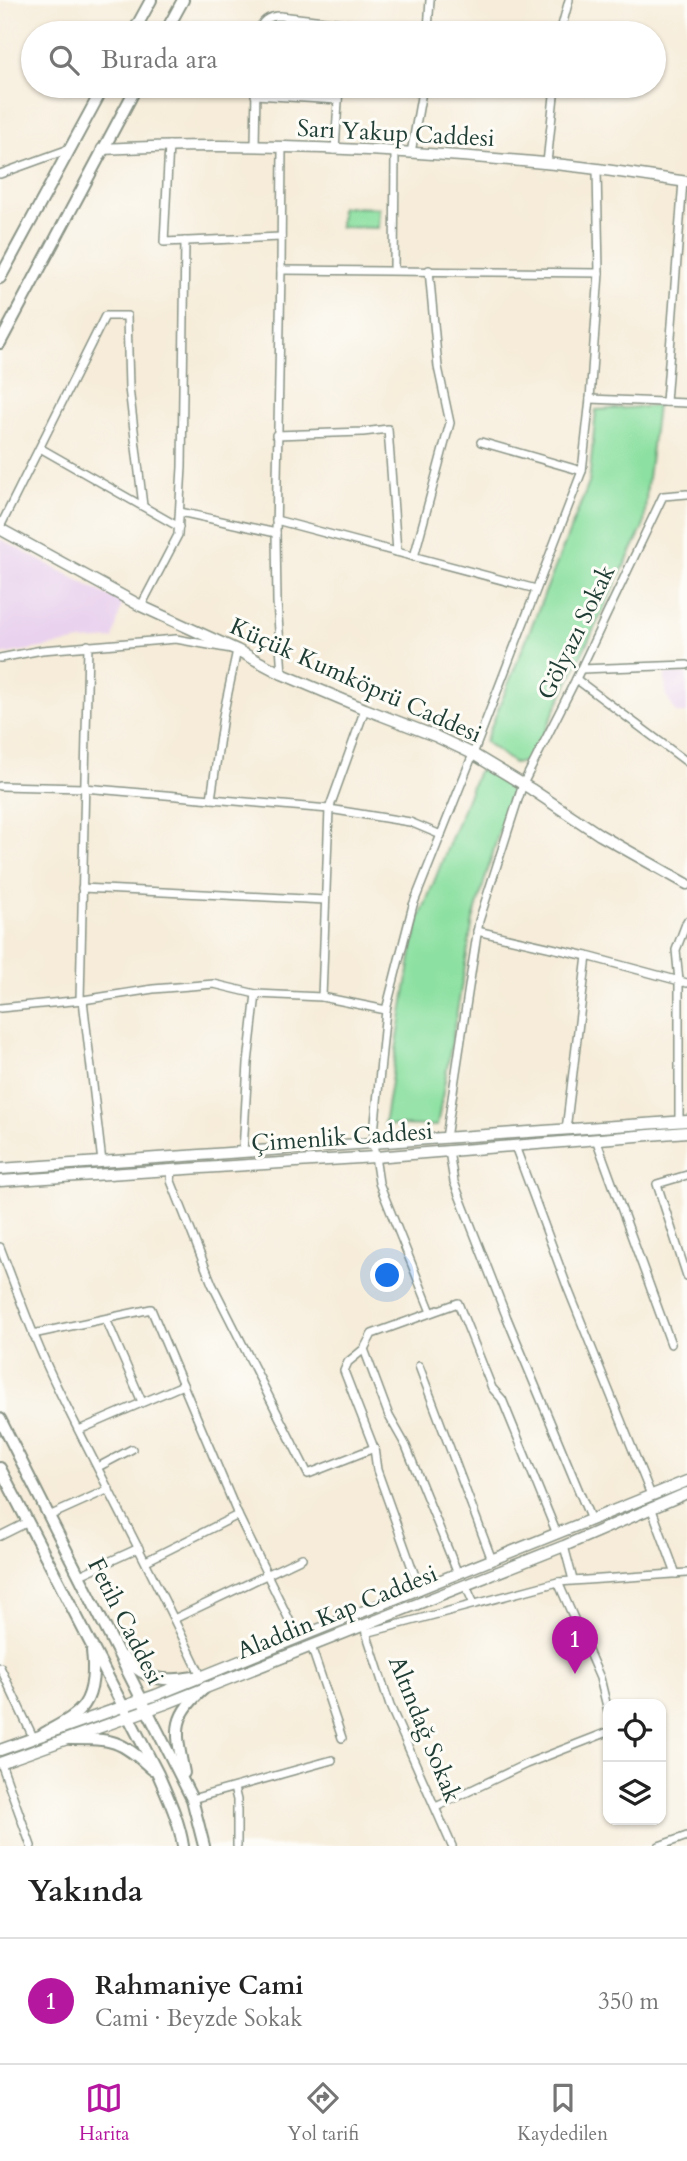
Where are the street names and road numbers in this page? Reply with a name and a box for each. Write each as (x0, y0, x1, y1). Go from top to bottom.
street label: Sarı Yakup Caddesi (296, 112, 496, 155)
street label: Gölyazı Sokak (530, 559, 623, 705)
street label: Küçük Kumköprü Caddesi (225, 610, 487, 751)
street label: Çimenlik Caddesi (250, 1115, 434, 1160)
street label: Fetih Caddesi (79, 1552, 172, 1691)
street label: Aladdin Kap Caddesi (232, 1557, 442, 1668)
street label: Altındağ Sokak (380, 1651, 469, 1807)

